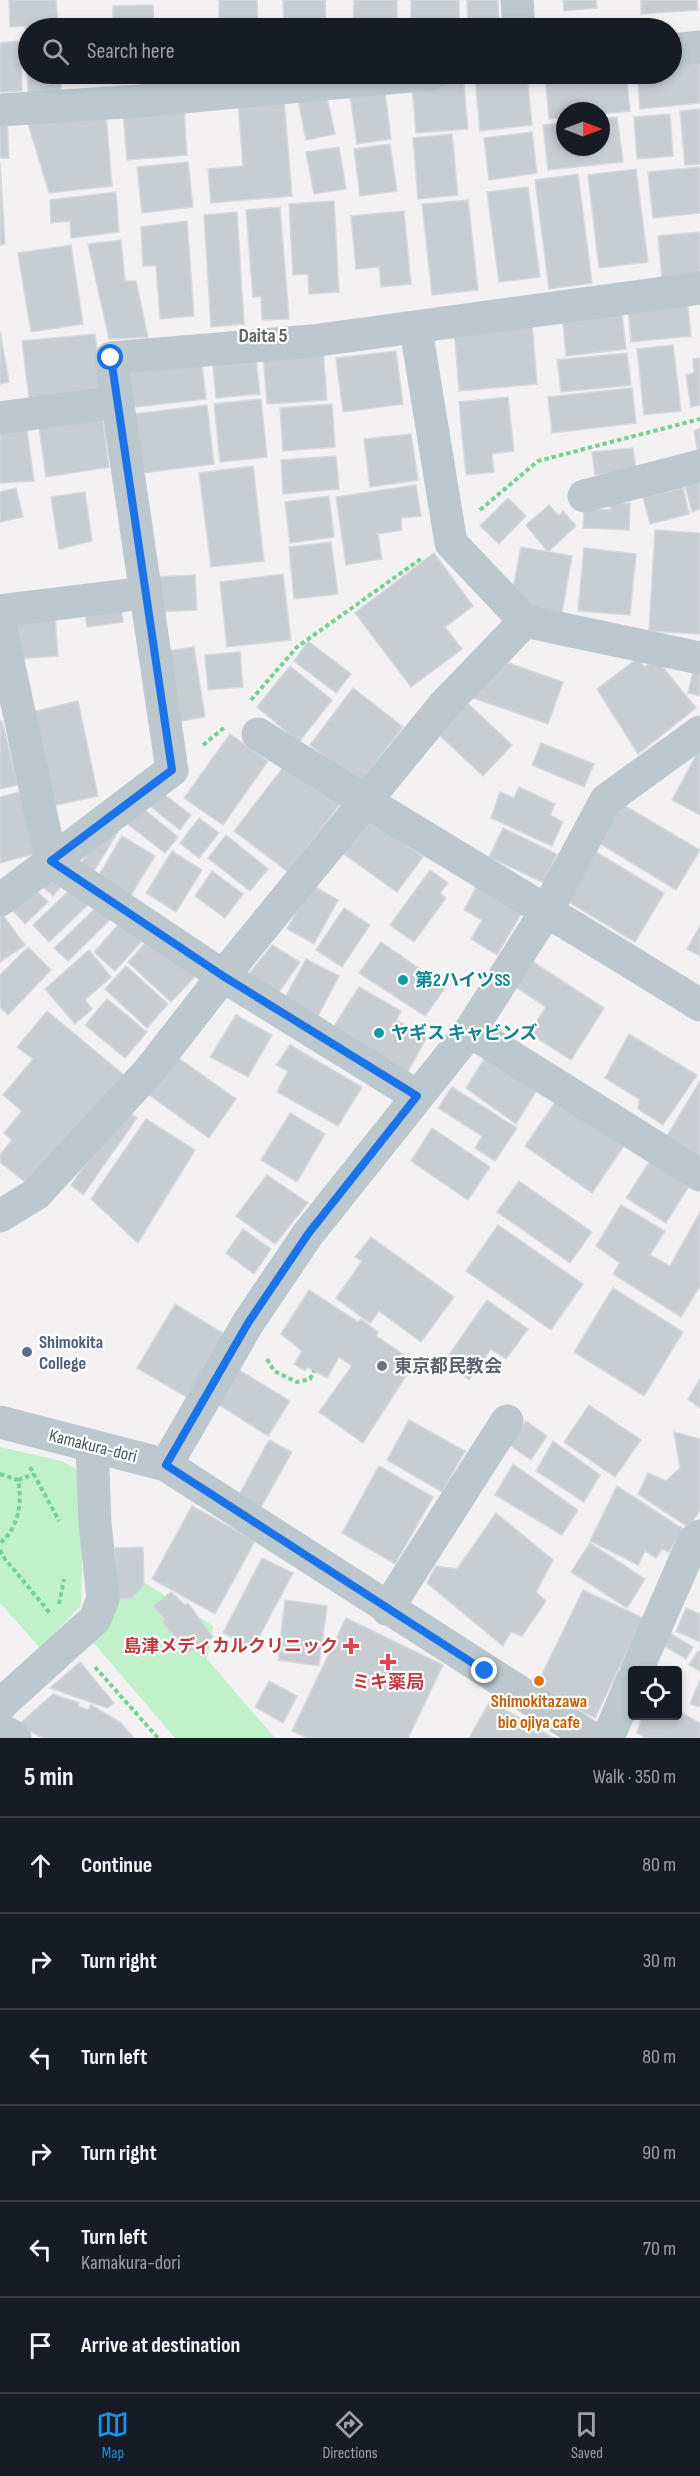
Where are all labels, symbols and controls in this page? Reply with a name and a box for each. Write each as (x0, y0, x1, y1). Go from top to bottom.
search box (18, 18, 682, 84)
icon: search (39, 35, 72, 68)
text: Search here (87, 38, 174, 65)
north arrow (556, 102, 610, 156)
district label: Daita 5 (238, 324, 288, 348)
route start (97, 344, 123, 370)
place label: 第2ハイツSS (415, 970, 510, 991)
marker: 第2ハイツSS (396, 973, 410, 987)
place label: ヤギス キャビンズ (391, 1023, 537, 1044)
marker: ヤギス キャビンズ (372, 1026, 386, 1040)
place label: Shimokita College (39, 1332, 103, 1374)
marker: Shimokita College (20, 1345, 34, 1359)
place label: 東京都民教会 (394, 1356, 502, 1377)
marker: 東京都民教会 (375, 1359, 389, 1373)
street label: Kamakura-dori (47, 1425, 139, 1467)
place label: 島津メディカルクリニック (123, 1636, 338, 1657)
marker: 島津メディカルクリニック (342, 1637, 360, 1655)
marker: ミキ薬局 (381, 1655, 395, 1669)
route end (471, 1657, 497, 1683)
map controls (628, 1666, 682, 1720)
button: locate (628, 1666, 682, 1720)
place label: ミキ薬局 (352, 1672, 424, 1693)
marker: Shimokitazawa bio ojiya cafe (532, 1674, 546, 1688)
place label: Shimokitazawa bio ojiya cafe (491, 1691, 587, 1733)
text: 5 min (24, 1762, 74, 1793)
text: Walk · 350 m (593, 1765, 676, 1789)
icon: ahead (24, 1849, 57, 1882)
text: Continue (81, 1852, 152, 1879)
text: 80 m (642, 1853, 676, 1877)
icon: right (24, 1945, 57, 1978)
text: Turn right (81, 1948, 157, 1975)
text: 30 m (643, 1949, 676, 1973)
icon: left (24, 2041, 57, 2074)
text: Turn left (81, 2044, 147, 2071)
text: 80 m (642, 2045, 676, 2069)
icon: right (24, 2137, 57, 2170)
text: Turn right (81, 2140, 157, 2167)
text: 90 m (642, 2141, 676, 2165)
text: Turn left (81, 2224, 147, 2251)
icon: left (24, 2233, 57, 2266)
text: 70 m (643, 2237, 676, 2261)
text: Kamakura-dori (81, 2251, 181, 2275)
icon: arrive (24, 2329, 57, 2362)
text: Arrive at destination (81, 2332, 240, 2359)
tab: Map (96, 2408, 129, 2463)
tab: Directions (322, 2408, 377, 2463)
tab: Saved (570, 2408, 603, 2463)

